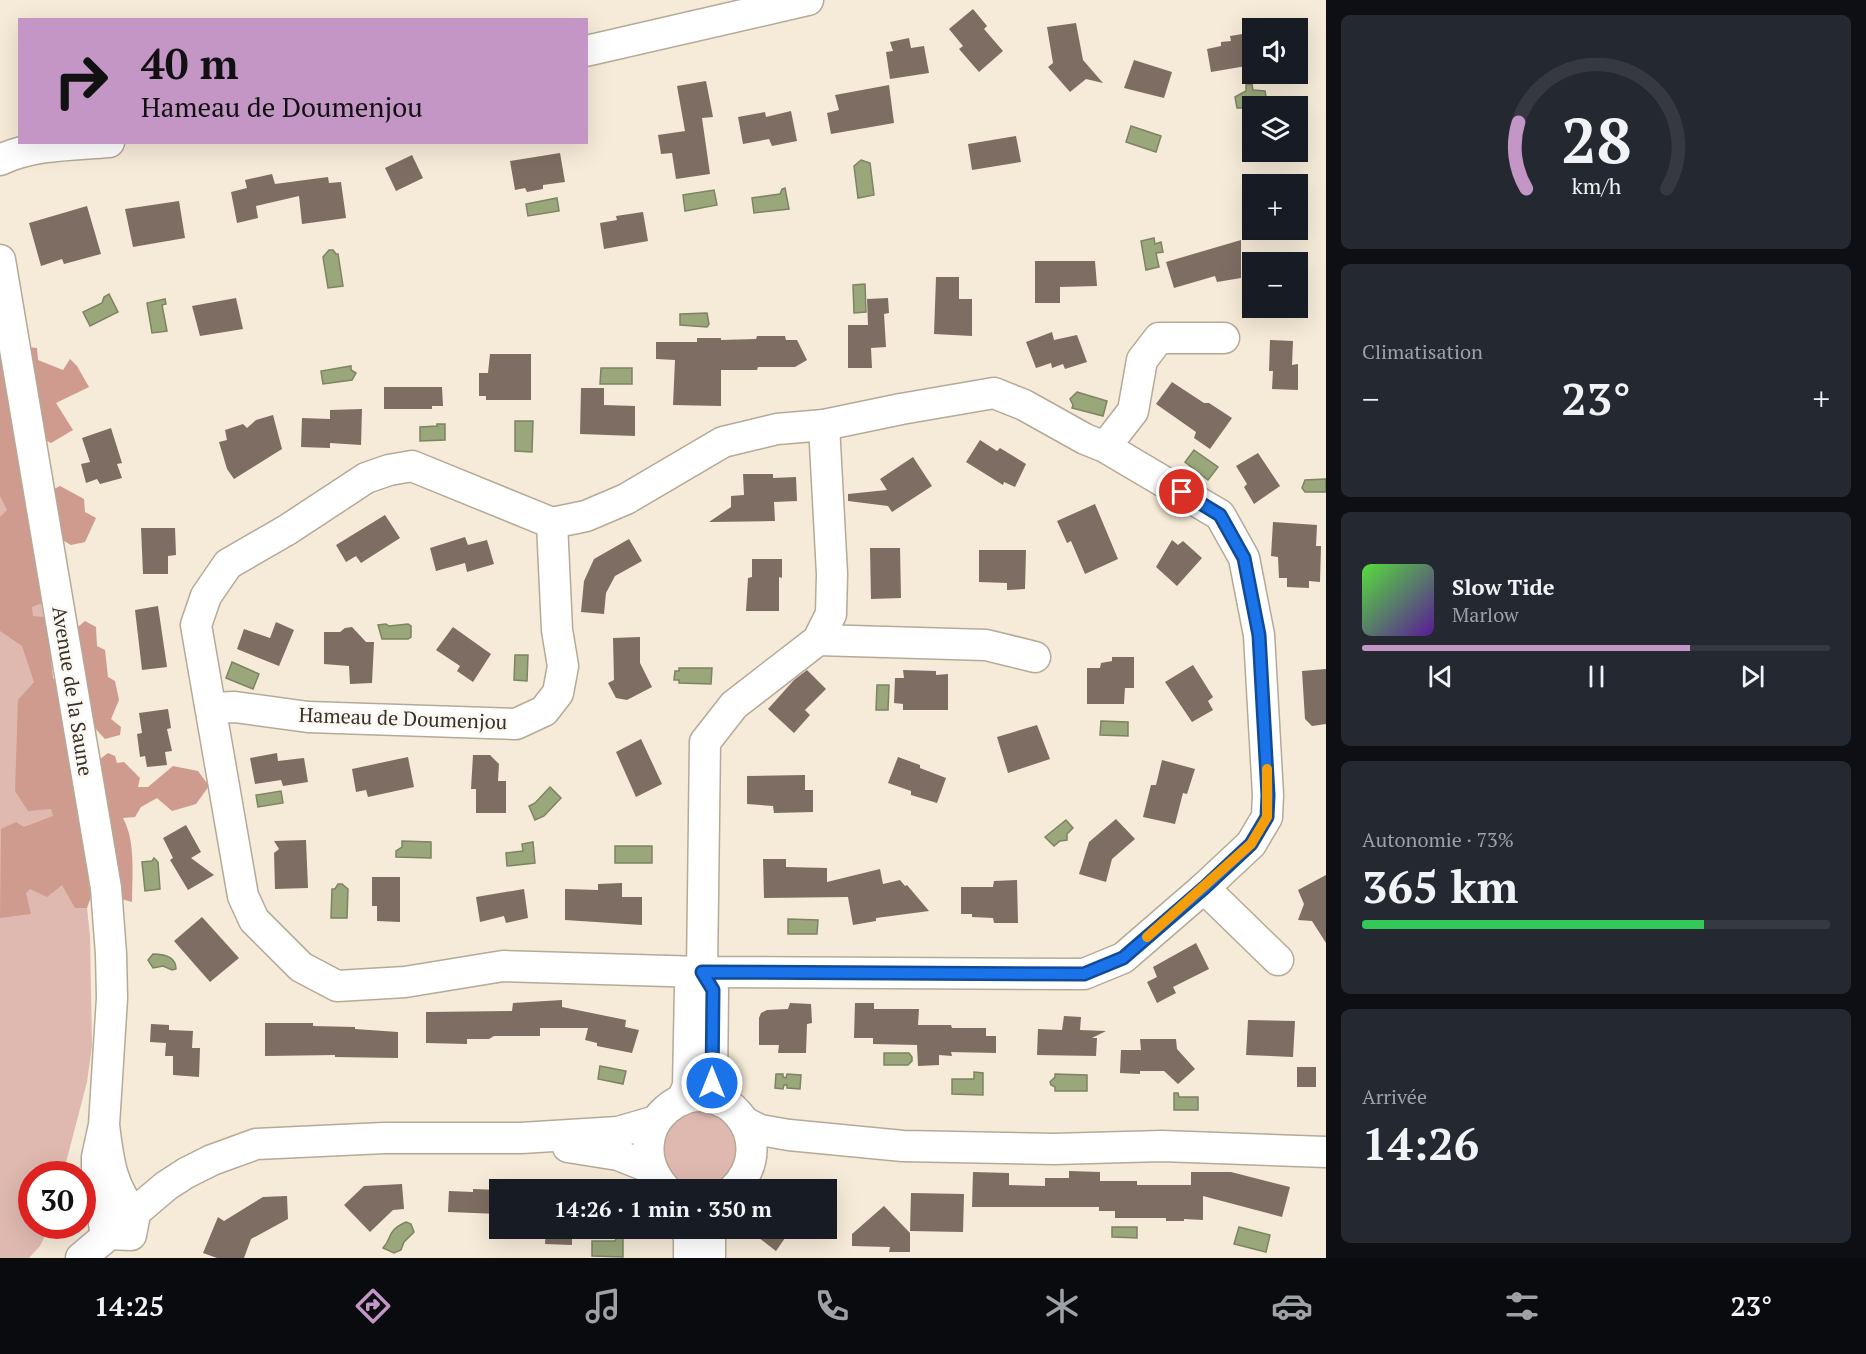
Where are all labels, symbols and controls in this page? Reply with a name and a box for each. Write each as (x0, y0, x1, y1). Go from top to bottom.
map controls (1242, 18, 1308, 318)
button: sound (1242, 18, 1308, 84)
text: 40 m (141, 35, 239, 91)
icon: right (42, 42, 120, 120)
text: Hameau de Doumenjou (141, 89, 423, 125)
button: layers (1242, 96, 1308, 162)
text: 28 (1561, 98, 1631, 181)
text: km/h (1571, 172, 1621, 200)
button: + (1242, 174, 1308, 240)
button: − (1242, 252, 1308, 318)
text: Climatisation (1362, 338, 1483, 365)
text: 23° (1561, 368, 1631, 428)
text: − (1362, 377, 1380, 420)
text: + (1812, 377, 1830, 420)
pin (1156, 466, 1207, 517)
icon: arrive (1165, 475, 1198, 508)
text: Slow Tide (1452, 572, 1555, 601)
text: Marlow (1452, 601, 1519, 628)
street label: Avenue de la Saune (46, 604, 100, 778)
icon: previous (1424, 660, 1457, 693)
icon: pause (1580, 660, 1613, 693)
icon: next (1736, 660, 1769, 693)
street label: Hameau de Doumenjou (298, 701, 508, 735)
text: Autonomie · 73% (1362, 826, 1514, 853)
text: 365 km (1362, 856, 1518, 916)
position arrow (680, 1051, 744, 1115)
text: Arrivée (1362, 1083, 1427, 1110)
text: 14:26 (1362, 1113, 1479, 1173)
speed limit sign: 30 (18, 1161, 96, 1239)
text: 14:26 · 1 min · 350 m (554, 1194, 772, 1223)
icon: directions (352, 1285, 394, 1327)
icon: music (582, 1285, 624, 1327)
icon: phone (811, 1285, 853, 1327)
icon: climate (1041, 1285, 1083, 1327)
icon: car (1271, 1285, 1313, 1327)
icon: filters (1501, 1285, 1543, 1327)
text: 14:25 (94, 1288, 164, 1324)
text: 23° (1730, 1288, 1772, 1324)

